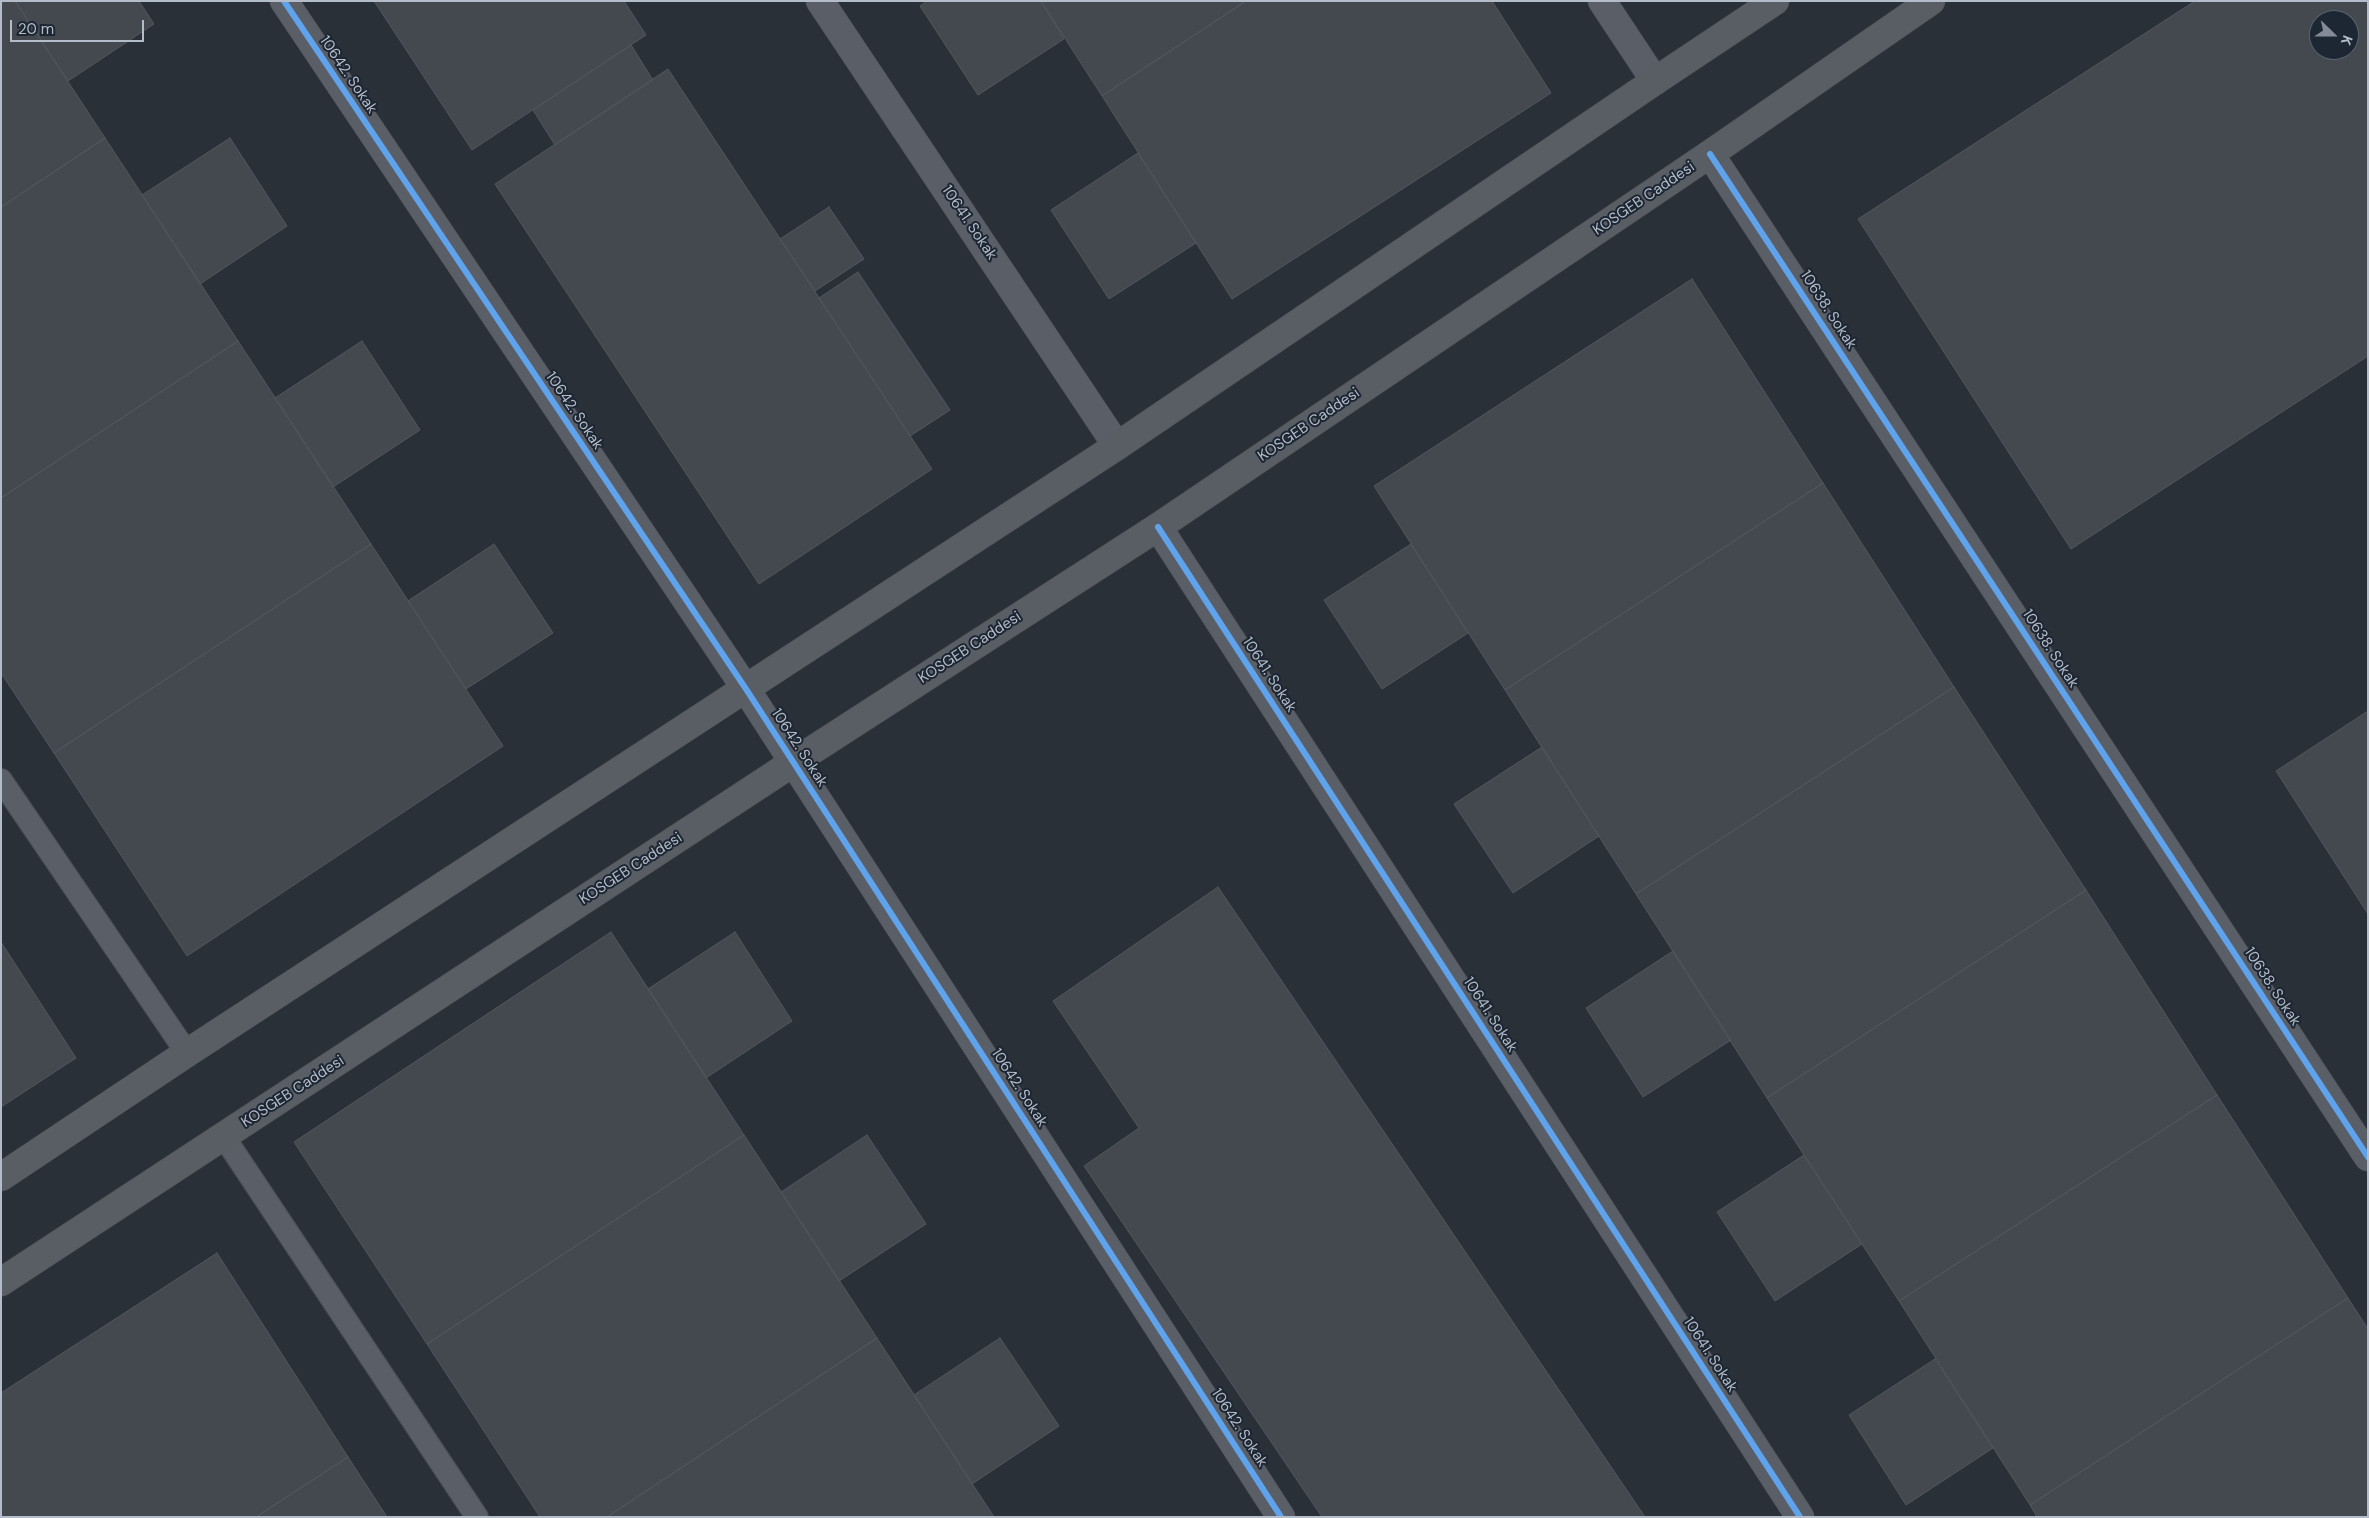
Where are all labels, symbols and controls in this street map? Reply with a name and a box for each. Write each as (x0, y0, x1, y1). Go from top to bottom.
scale bar (12, 10, 146, 42)
north arrow (2309, 10, 2359, 60)
text: 20 m (18, 19, 54, 39)
street label: 10642. Sokak (315, 33, 381, 117)
text: K (2337, 33, 2357, 48)
street label: KOSGEB Caddesi (1590, 158, 1698, 240)
street label: 10641. Sokak (938, 182, 1000, 264)
street label: 10638. Sokak (1796, 267, 1860, 353)
street label: 10642. Sokak (541, 369, 607, 453)
street label: KOSGEB Caddesi (1255, 384, 1363, 466)
street label: 10638. Sokak (2018, 606, 2082, 692)
street label: KOSGEB Caddesi (915, 608, 1025, 688)
street label: 10641. Sokak (1238, 634, 1300, 716)
street label: 10642. Sokak (767, 705, 831, 791)
street label: KOSGEB Caddesi (576, 829, 686, 909)
street label: 10638. Sokak (2240, 944, 2304, 1030)
street label: 10641. Sokak (1459, 974, 1521, 1056)
street label: 10642. Sokak (987, 1045, 1051, 1131)
street label: KOSGEB Caddesi (238, 1052, 348, 1132)
street label: 10641. Sokak (1679, 1314, 1741, 1396)
street label: 10642. Sokak (1207, 1385, 1271, 1471)

